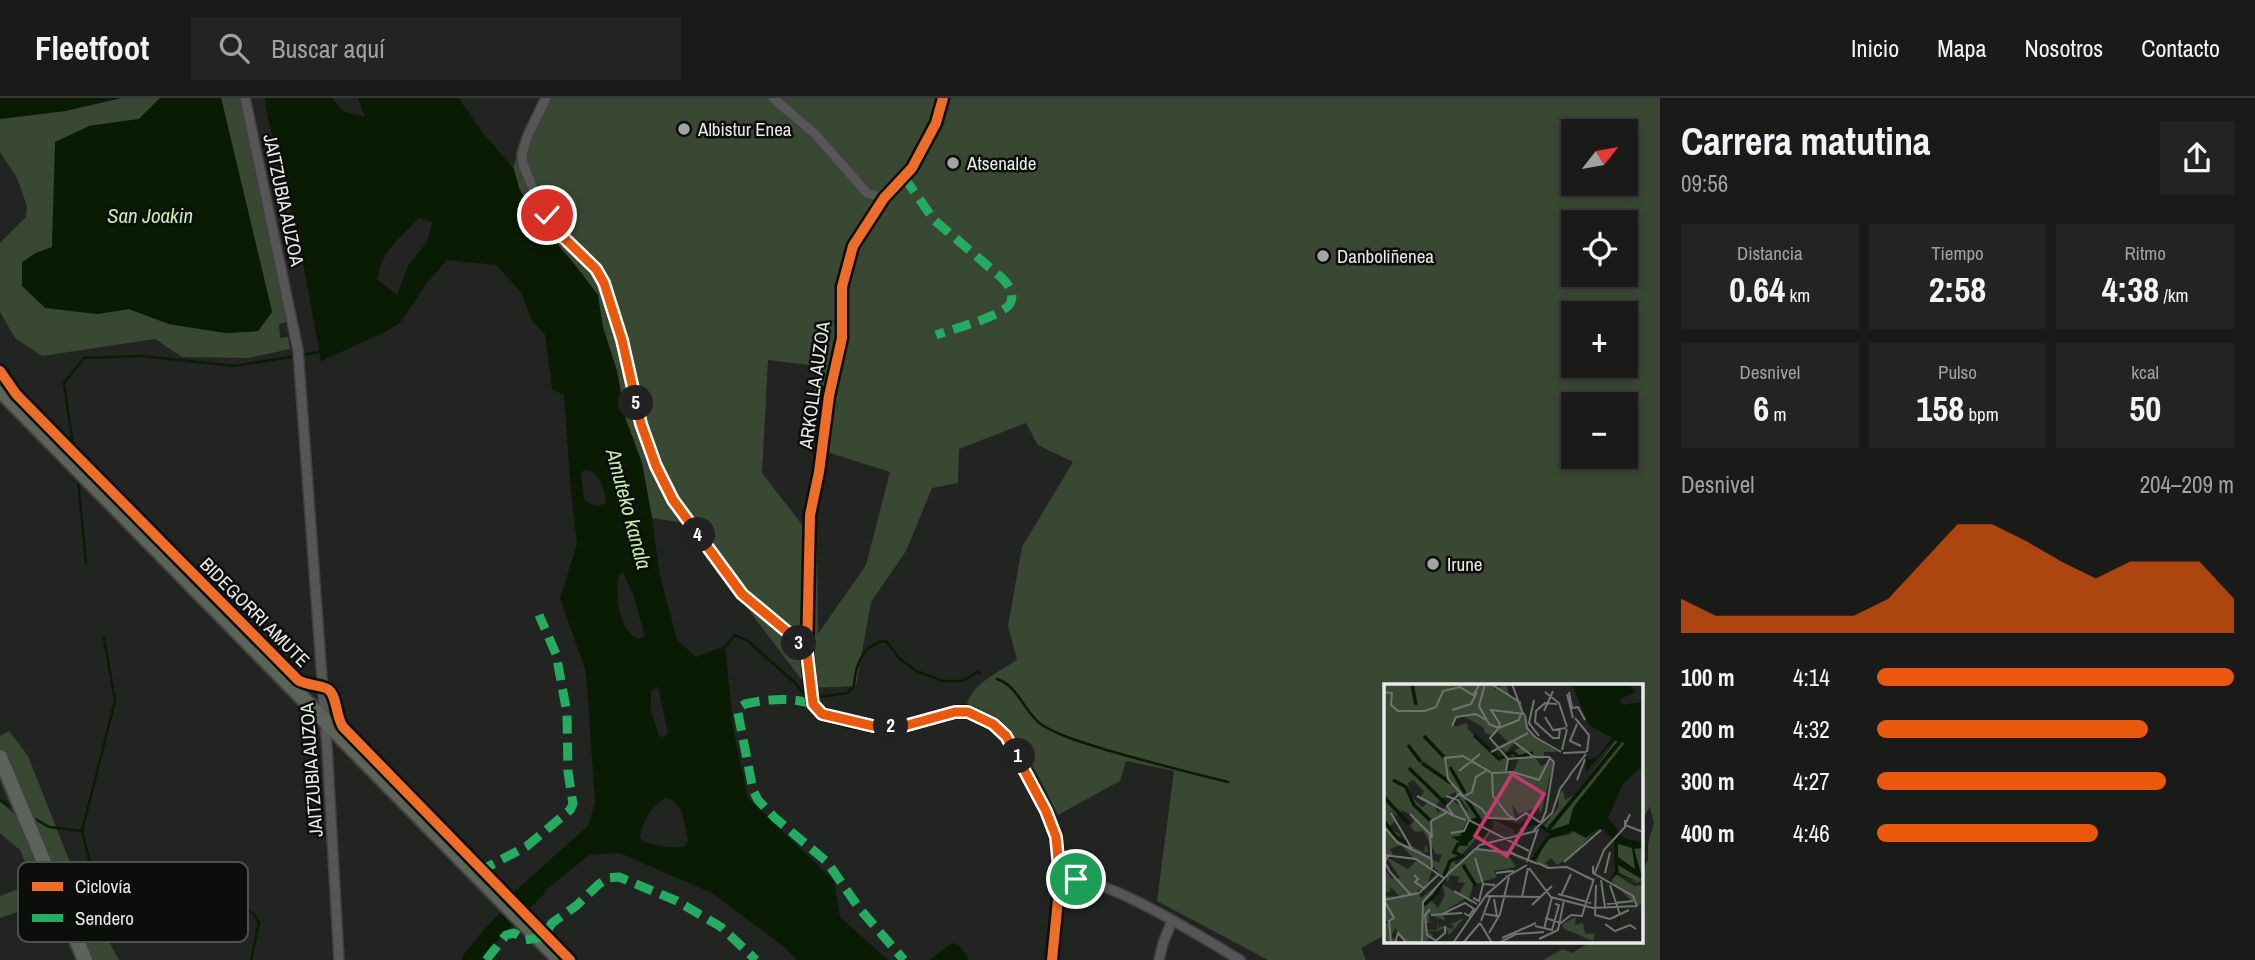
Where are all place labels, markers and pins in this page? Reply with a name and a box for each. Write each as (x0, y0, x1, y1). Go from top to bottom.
place label: Albistur Enea (697, 116, 792, 142)
marker: Albistur Enea (676, 121, 692, 137)
place label: Atsenalde (966, 150, 1036, 176)
marker: Atsenalde (945, 155, 961, 171)
pin (517, 185, 577, 245)
place label: Danboliñenea (1337, 243, 1434, 269)
marker: Danboliñenea (1315, 248, 1331, 264)
pin: 5 (618, 386, 654, 420)
pin: 4 (680, 518, 716, 552)
place label: Irune (1447, 551, 1483, 577)
marker: Irune (1425, 556, 1441, 572)
pin: 3 (782, 626, 816, 660)
pin: 2 (874, 708, 908, 744)
pin: 1 (1000, 738, 1036, 774)
pin (1046, 849, 1106, 909)

